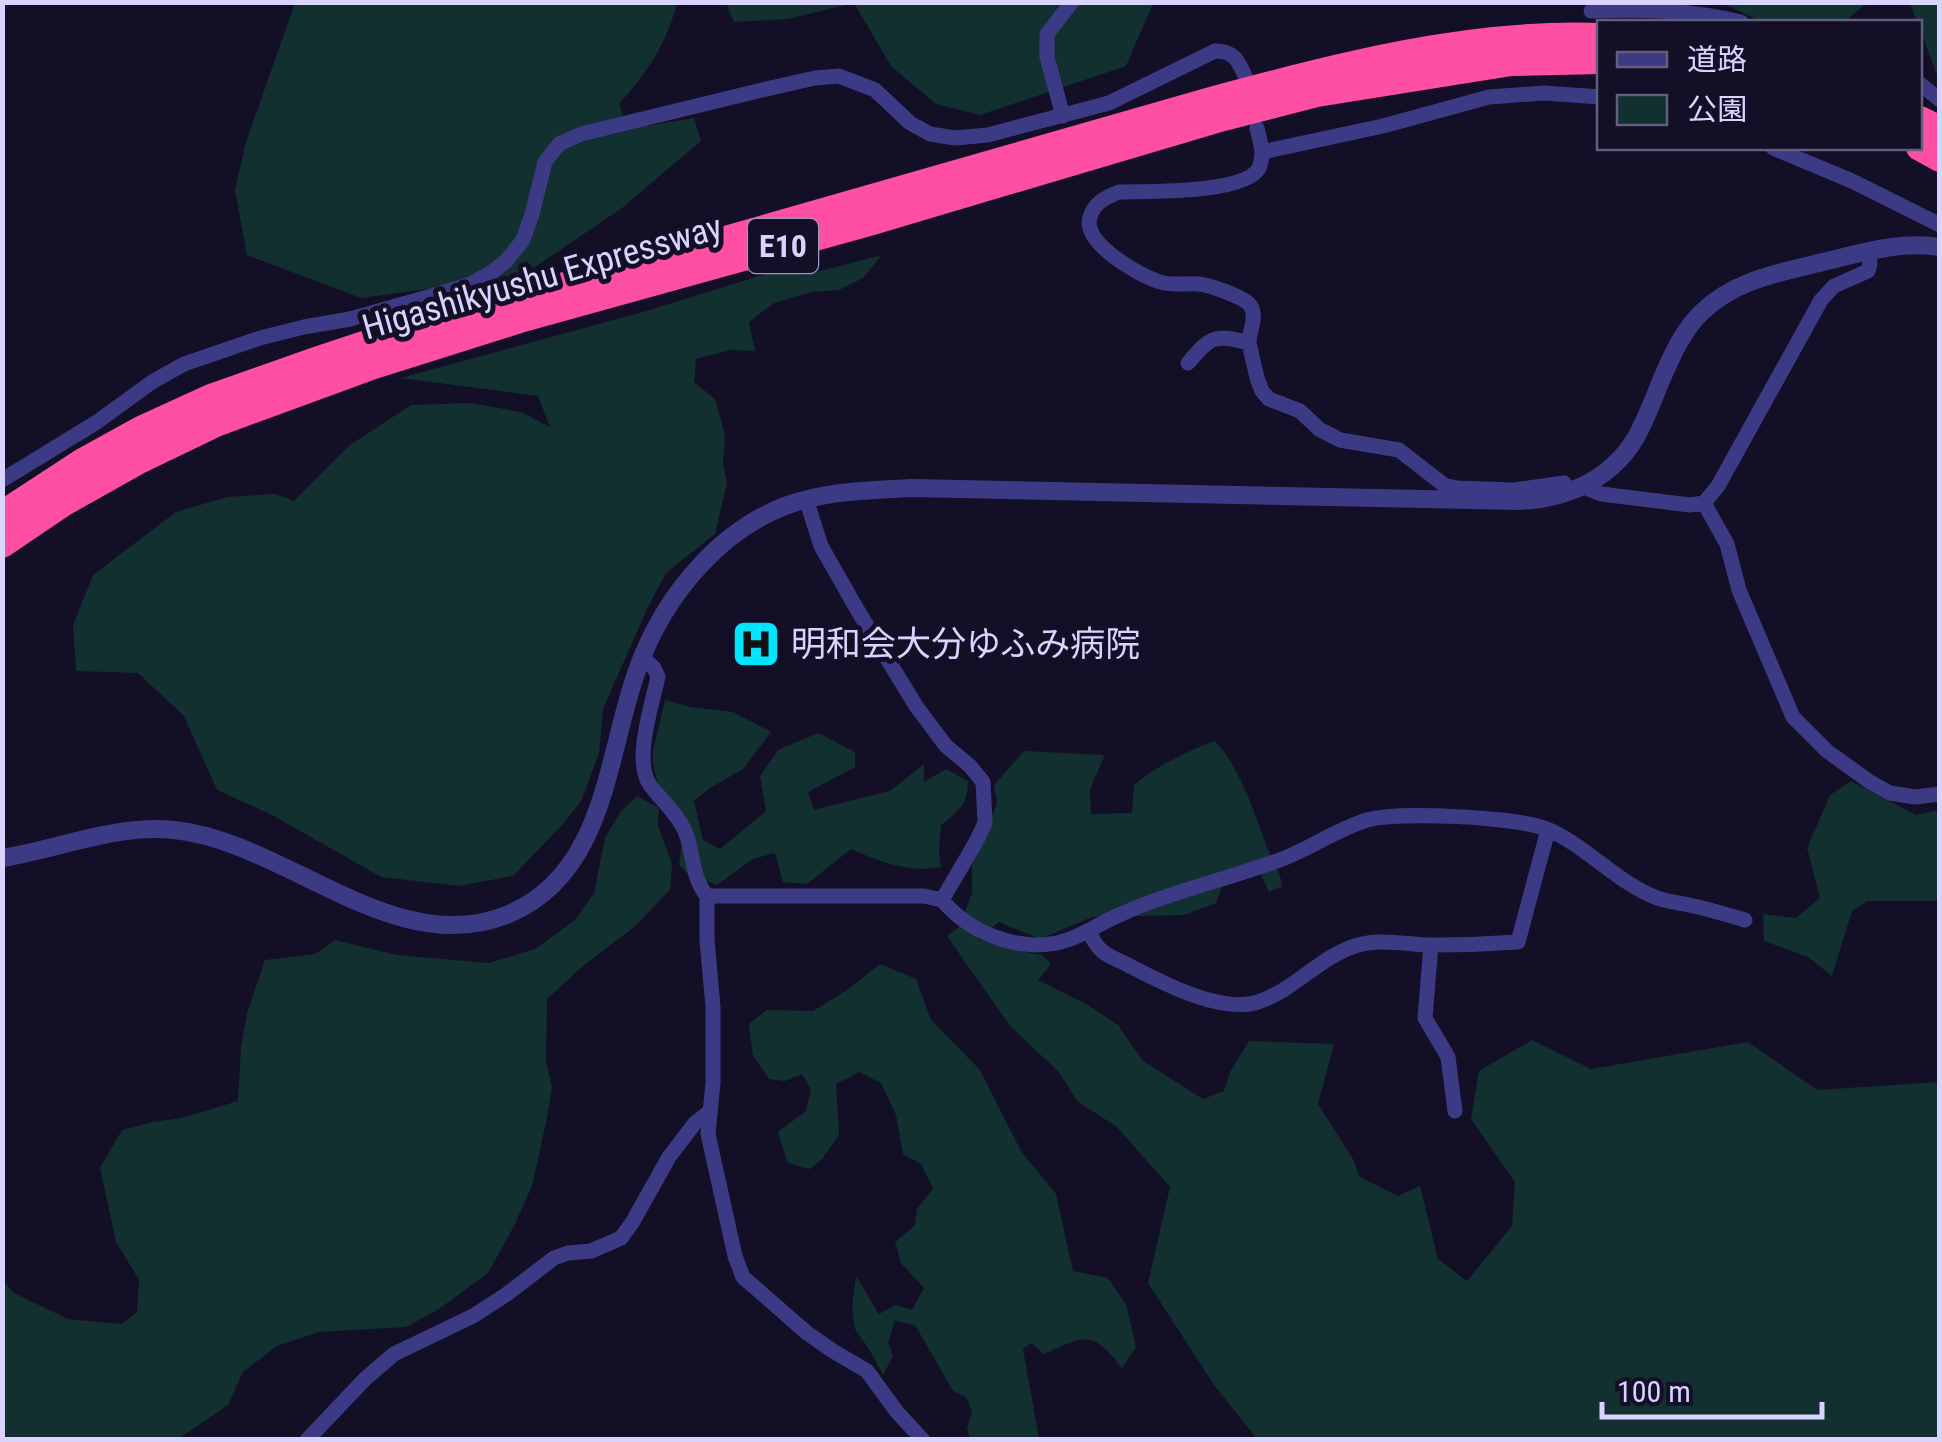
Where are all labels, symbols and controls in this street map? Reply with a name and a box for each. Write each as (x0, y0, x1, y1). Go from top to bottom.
legend (1597, 20, 1922, 150)
text: 道路 (1687, 42, 1747, 77)
text: 公園 (1687, 92, 1747, 127)
street label: Higashikyushu Expressway (358, 206, 727, 348)
road number: E10 (748, 219, 818, 273)
hospital icon: 明和会大分ゆふみ病院 (730, 618, 782, 670)
place label: 明和会大分ゆふみ病院 (791, 624, 1140, 665)
scale bar (1602, 1357, 1822, 1419)
text: 100 m (1617, 1374, 1691, 1409)

